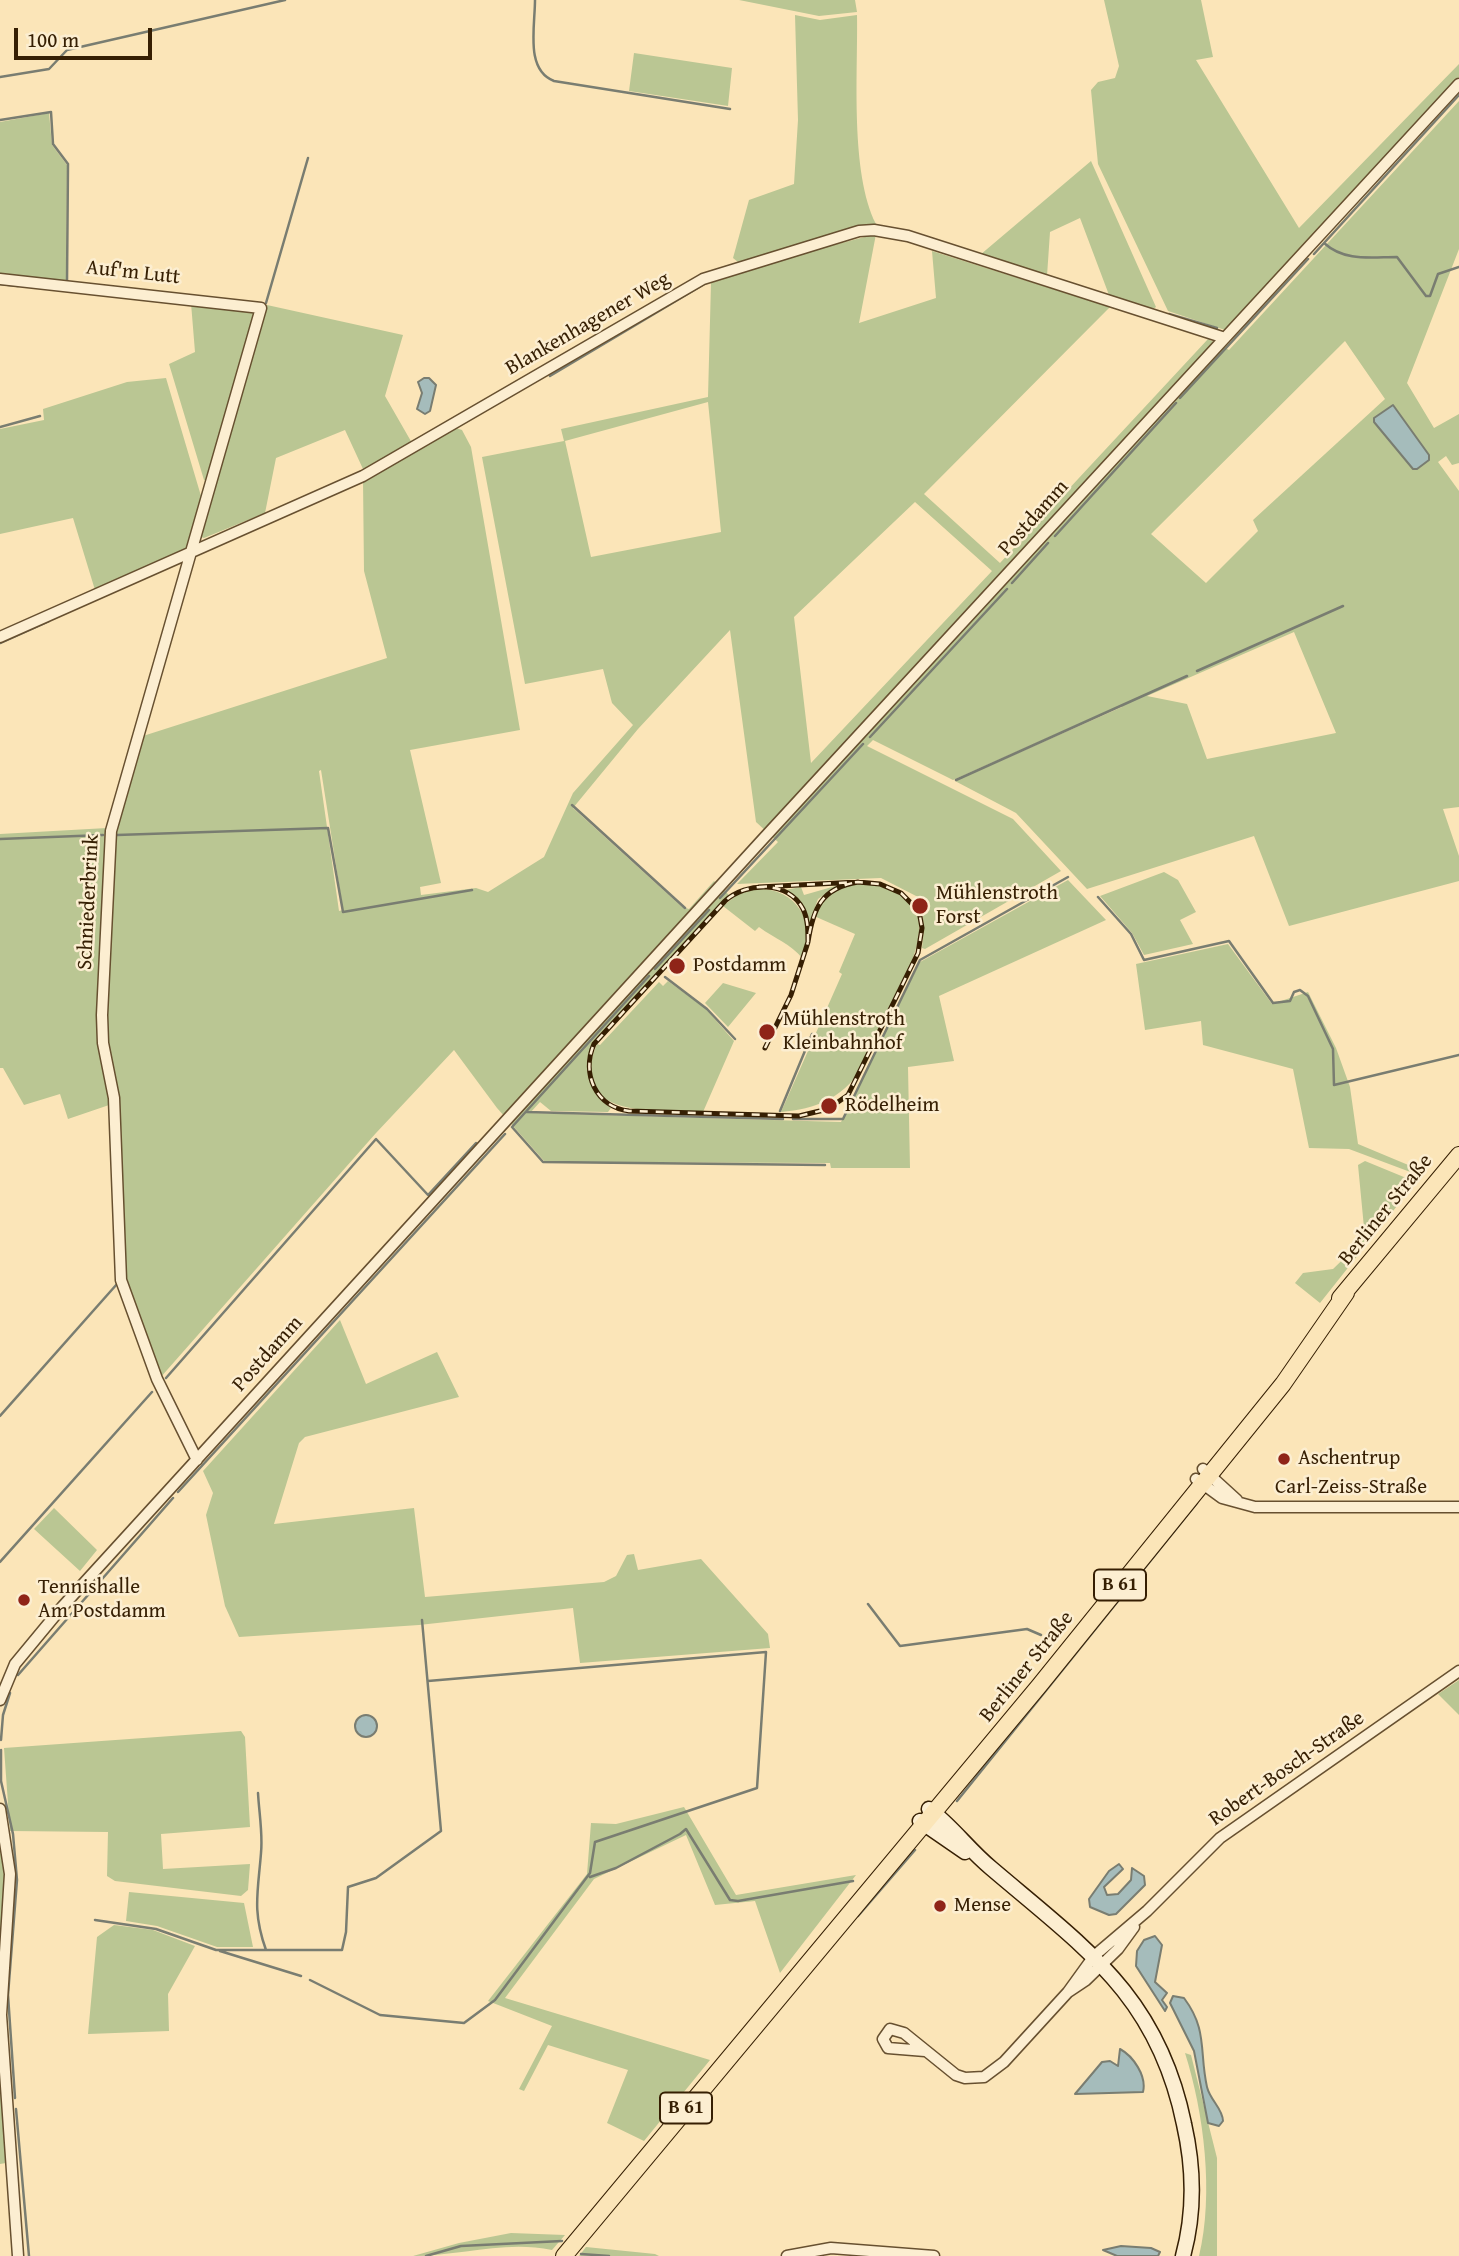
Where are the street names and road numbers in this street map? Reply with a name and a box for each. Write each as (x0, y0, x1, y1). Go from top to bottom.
street label: Auf'm Lutt (85, 256, 181, 290)
street label: Blankenhagener Weg (501, 267, 675, 381)
street label: Postdamm (993, 475, 1075, 561)
street label: Schniederbrink (73, 833, 105, 971)
street label: Berliner Straße (1334, 1149, 1438, 1271)
street label: Postdamm (227, 1311, 309, 1397)
street label: Carl-Zeiss-Straße (1275, 1475, 1427, 1501)
road number: B 61 (1094, 1569, 1146, 1600)
street label: Berliner Straße (975, 1606, 1079, 1728)
street label: Robert-Bosch-Straße (1204, 1706, 1370, 1832)
road number: B 61 (660, 2092, 712, 2124)

